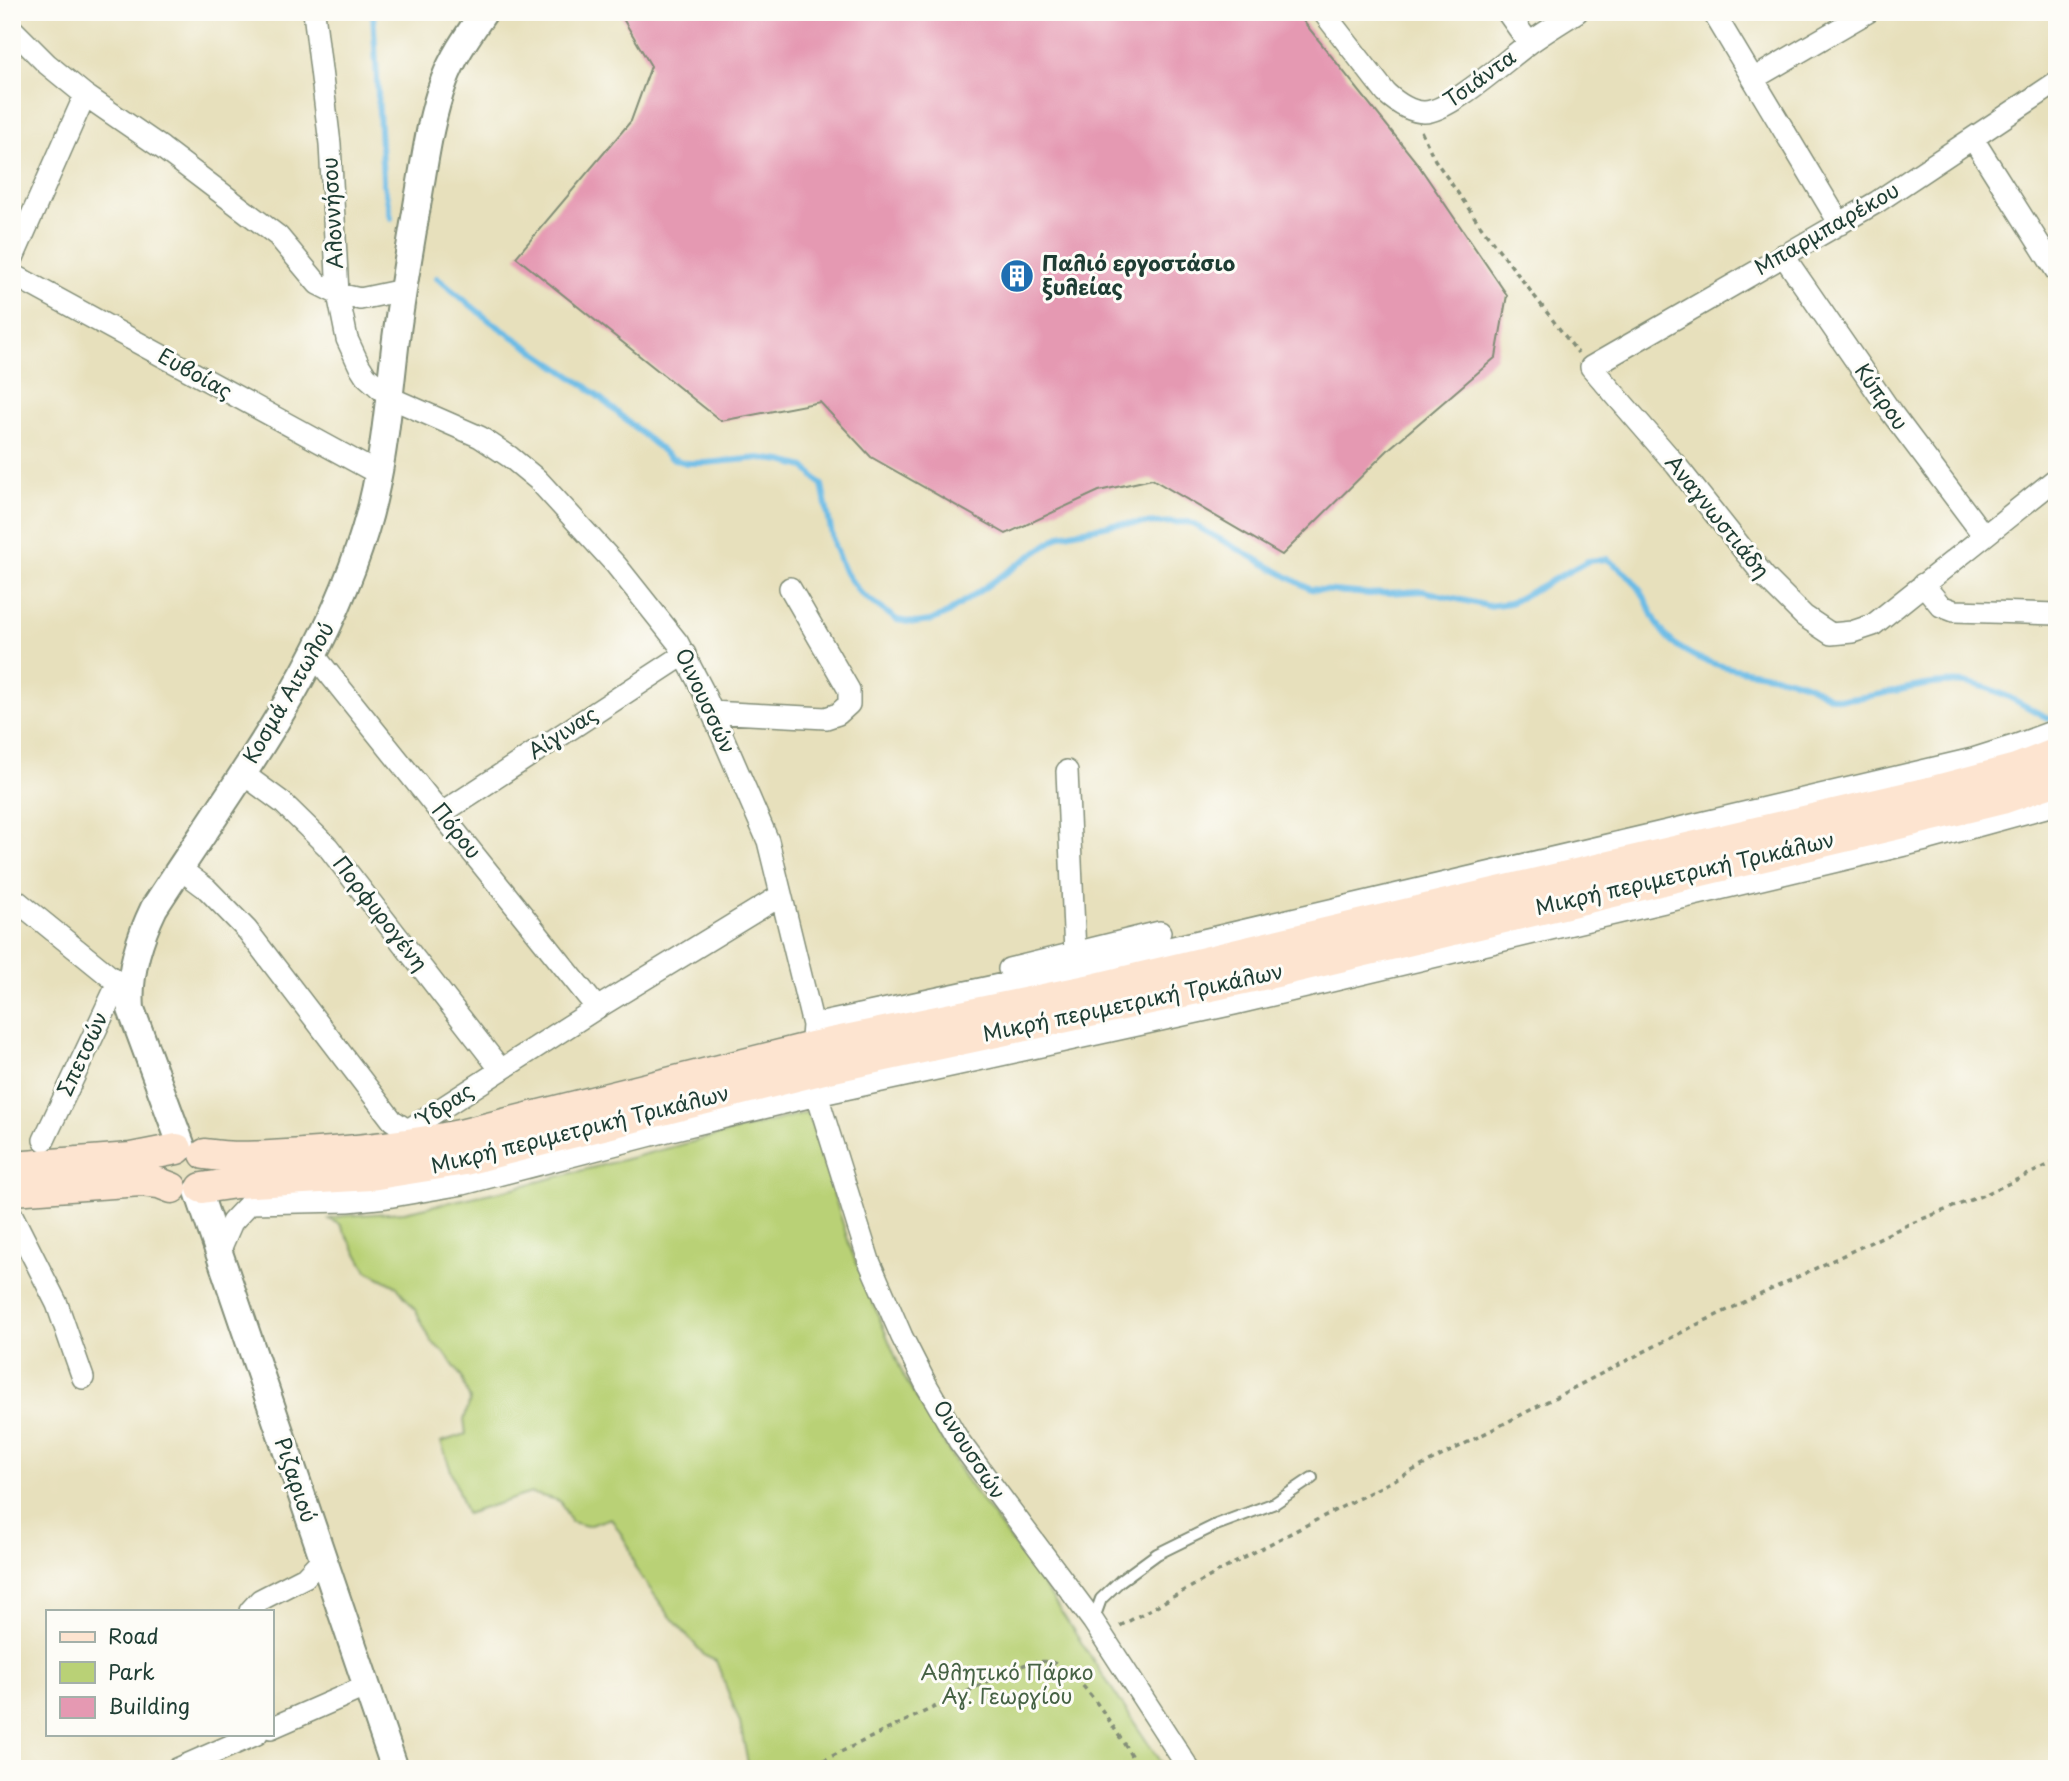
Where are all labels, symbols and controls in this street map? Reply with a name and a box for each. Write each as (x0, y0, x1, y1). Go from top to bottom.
street label: Τσιάντα (1436, 40, 1522, 115)
street label: Αλοννήσου (312, 156, 350, 270)
street label: Μπαρμπαρέκου (1748, 173, 1904, 282)
place label: Παλιό εργοστάσιο ξυλείας (1042, 246, 1235, 302)
building icon: Παλιό εργοστάσιο ξυλείας (998, 257, 1036, 295)
street label: Ευβοίας (153, 339, 239, 406)
street label: Κύπρου (1848, 356, 1917, 436)
street label: Αναγνωστιάδη (1659, 447, 1779, 584)
street label: Κοσμά Αιτωλού (234, 615, 341, 769)
street label: Οινουσσών (668, 642, 745, 758)
street label: Αίγινας (521, 697, 603, 766)
street label: Πόρου (425, 795, 490, 865)
street label: Μικρή περιμετρική Τρικάλων (1532, 822, 1837, 922)
street label: Πορφυρογένη (326, 848, 437, 977)
street label: Μικρή περιμετρική Τρικάλων (979, 954, 1286, 1049)
street label: Σπετσών (48, 1006, 115, 1101)
street label: Ύδρας (407, 1073, 479, 1135)
street label: Μικρή περιμετρική Τρικάλων (427, 1075, 732, 1181)
street label: Οινουσσών (926, 1393, 1015, 1505)
street label: Ριζαριού (267, 1432, 326, 1526)
legend (46, 1610, 273, 1736)
text: Road (108, 1619, 159, 1651)
text: Park (108, 1655, 155, 1687)
park label: Αθλητικό Πάρκο Αγ. Γεωργίου (920, 1655, 1094, 1711)
text: Building (108, 1689, 190, 1721)

